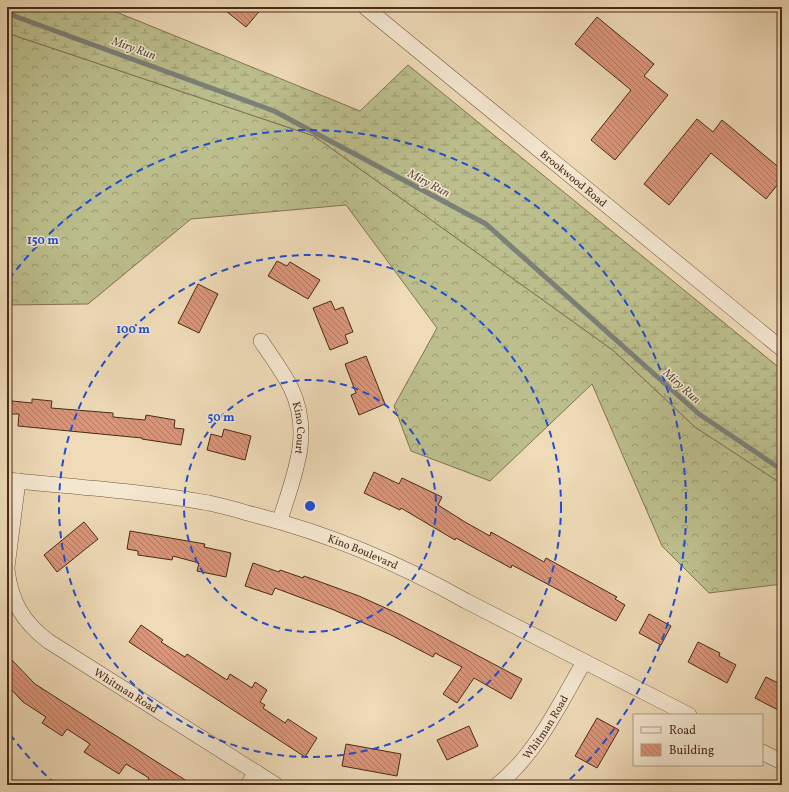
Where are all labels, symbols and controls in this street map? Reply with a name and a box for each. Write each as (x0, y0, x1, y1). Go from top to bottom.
water label: Miry Run (109, 33, 158, 64)
street label: Brookwood Road (536, 147, 609, 211)
water label: Miry Run (404, 166, 452, 202)
text: 150 m (27, 233, 59, 249)
text: 100 m (116, 322, 150, 338)
water label: Miry Run (658, 365, 704, 408)
street label: Kino Court (288, 400, 307, 455)
text: 50 m (207, 410, 235, 426)
centre of rings (303, 499, 317, 513)
street label: Kino Boulevard (325, 532, 400, 574)
street label: Whitman Road (90, 666, 160, 718)
street label: Whitman Road (520, 693, 573, 763)
legend (633, 714, 763, 766)
text: Road (669, 723, 696, 739)
text: Building (669, 743, 714, 759)

